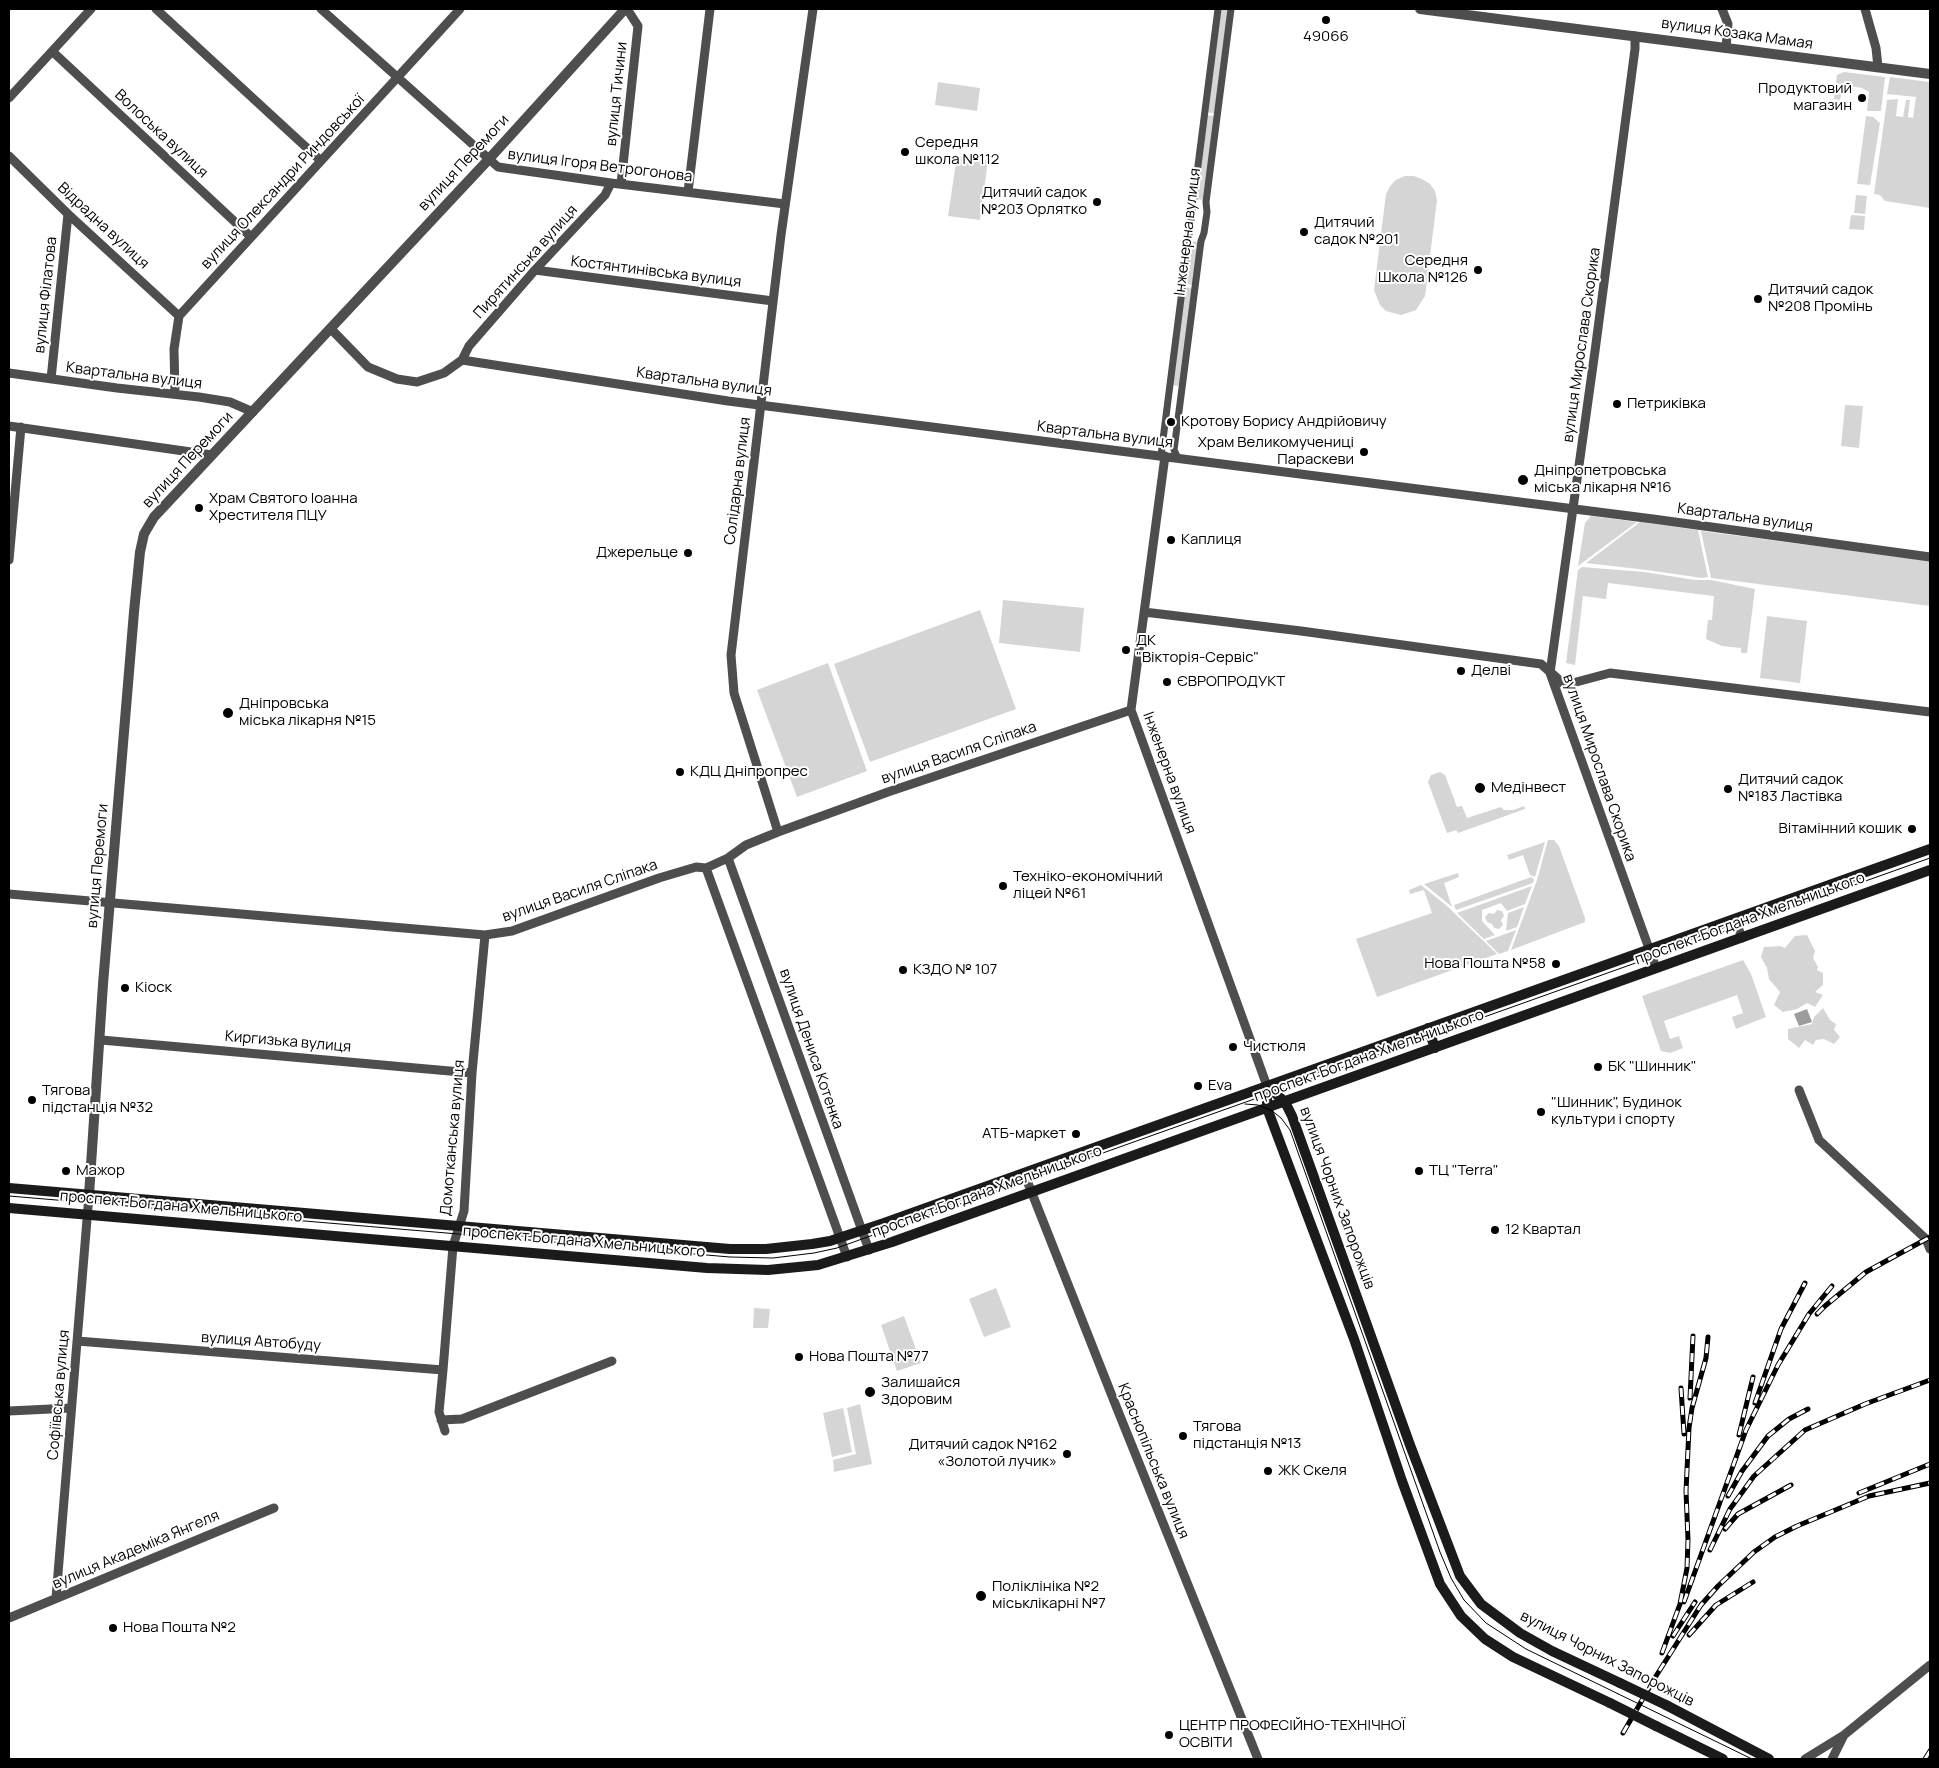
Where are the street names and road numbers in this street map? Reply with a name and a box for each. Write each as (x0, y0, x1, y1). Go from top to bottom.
street label: вулиця Козака Мамая (1660, 14, 1814, 54)
street label: вулиця Тичини (603, 41, 631, 147)
street label: Волоська вулиця (111, 86, 211, 182)
street label: вулиця Олександри Риндовської (197, 91, 369, 273)
street label: вулиця Перемоги (415, 111, 513, 215)
street label: вулиця Ігоря Ветрогонова (507, 146, 693, 186)
street label: Інженерна вулиця (1171, 167, 1205, 297)
street label: Відрадна вулиця (54, 179, 152, 273)
street label: Пирятинська вулиця (470, 202, 582, 322)
street label: вулиця Філатова (31, 236, 61, 354)
street label: вулиця Мирослава Скорика (1559, 246, 1605, 444)
street label: Костянтинівська вулиця (570, 253, 742, 291)
street label: Квартальна вулиця (65, 359, 203, 393)
street label: Квартальна вулиця (635, 364, 773, 400)
street label: вулиця Перемоги (139, 408, 237, 512)
street label: Солідарна вулиця (721, 416, 755, 546)
street label: Квартальна вулиця (1036, 418, 1174, 452)
street label: Квартальна вулиця (1676, 500, 1814, 536)
street label: вулиця Мирослава Скорика (1558, 672, 1640, 864)
street label: Інженерна вулиця (1139, 710, 1199, 836)
street label: вулиця Василя Сліпака (879, 718, 1039, 788)
street label: вулиця Перемоги (84, 803, 112, 929)
street label: вулиця Василя Сліпака (500, 856, 660, 926)
street label: проспект Богдана Хмельницького (1633, 869, 1867, 969)
street label: вулиця Дениса Котенка (775, 967, 847, 1131)
street label: проспект Богдана Хмельницького (1252, 1006, 1486, 1106)
street label: Киргизька вулиця (224, 1028, 352, 1056)
street label: Домотканська вулиця (437, 1059, 469, 1217)
street label: вулиця Чорних Запорожців (1296, 1104, 1378, 1292)
street label: проспект Богдана Хмельницького (870, 1142, 1104, 1242)
street label: проспект Богдана Хмельницького (59, 1187, 303, 1227)
street label: проспект Богдана Хмельницького (462, 1222, 706, 1262)
street label: Софіївська вулиця (44, 1329, 74, 1461)
street label: вулиця Автобуду (200, 1329, 322, 1355)
street label: Краснопільська вулиця (1114, 1381, 1192, 1541)
street label: вулиця Академіка Янгеля (50, 1507, 222, 1593)
street label: вулиця Чорних Запорожців (1517, 1607, 1697, 1711)

